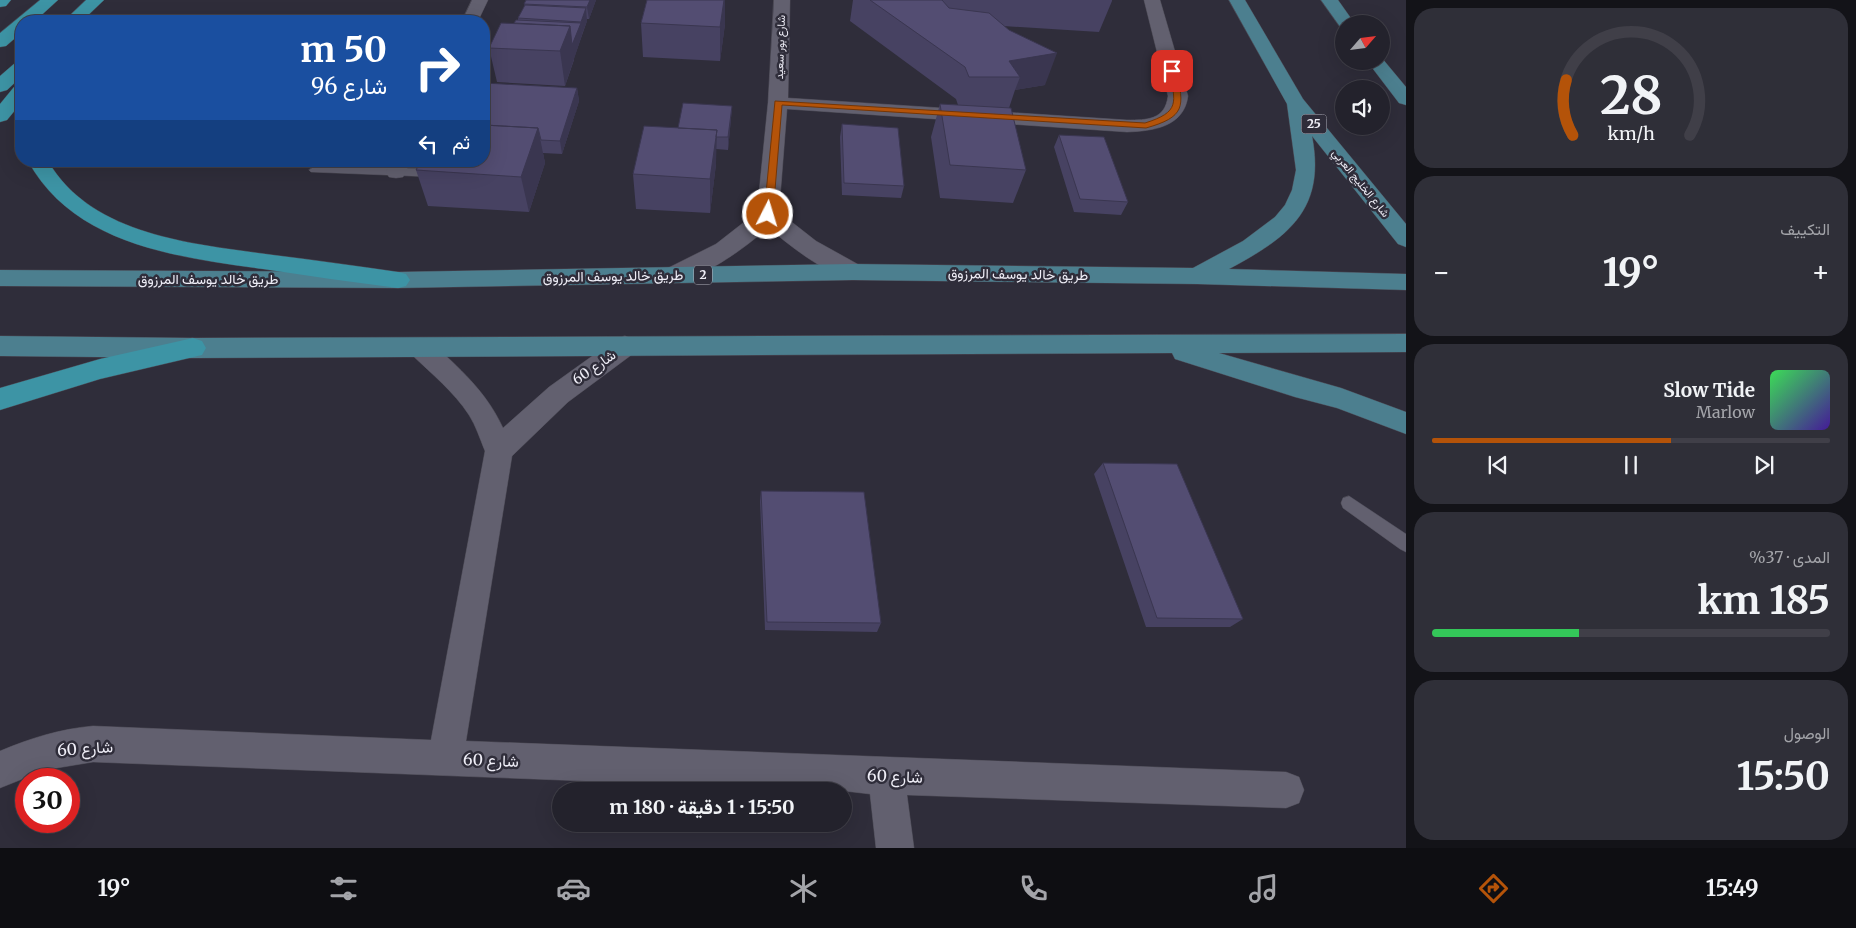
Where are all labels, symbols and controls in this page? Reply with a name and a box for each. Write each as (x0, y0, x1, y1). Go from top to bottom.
street label: شارع بور سعيد (772, 14, 789, 79)
north arrow (1335, 15, 1390, 70)
map controls (1335, 15, 1390, 135)
text: 50 m (300, 28, 387, 72)
icon: right (405, 35, 470, 100)
pin (1151, 50, 1193, 92)
icon: arrive (1158, 57, 1186, 85)
text: 28 (1600, 63, 1662, 128)
text: شارع 96 (311, 72, 387, 100)
button: sound (1335, 80, 1390, 135)
road number: 25 (1302, 115, 1326, 134)
text: km/h (1607, 122, 1655, 145)
icon: left (414, 130, 442, 158)
text: ثم (452, 130, 470, 154)
street label: شارع الخليج العربي (1327, 146, 1393, 222)
position arrow (741, 187, 793, 239)
text: التكييف (1780, 219, 1830, 239)
text: 19° (1603, 249, 1660, 296)
text: − (1432, 254, 1451, 290)
text: + (1811, 254, 1830, 290)
street label: طريق خالد يوسف المرزوق (948, 264, 1088, 284)
street label: طريق خالد يوسف المرزوق (543, 266, 683, 286)
road number: 2 (694, 266, 712, 284)
street label: طريق خالد يوسف المرزوق (138, 270, 278, 288)
street label: شارع 60 (569, 346, 620, 390)
text: Slow Tide (1663, 378, 1755, 402)
text: Marlow (1696, 402, 1755, 422)
icon: previous (1484, 451, 1512, 479)
icon: pause (1617, 451, 1645, 479)
icon: next (1750, 451, 1778, 479)
text: المدى · 37% (1749, 547, 1830, 567)
text: 185 km (1697, 577, 1830, 624)
text: الوصول (1784, 723, 1830, 743)
street label: شارع 60 (56, 736, 114, 762)
street label: شارع 60 (463, 749, 519, 773)
text: 15:50 (1736, 753, 1830, 800)
street label: شارع 60 (867, 765, 923, 789)
speed limit sign: 30 (15, 768, 80, 833)
text: 15:50 · 1 دقيقة · 180 m (609, 795, 795, 819)
icon: filters (326, 871, 361, 906)
icon: car (556, 871, 591, 906)
icon: climate (786, 871, 821, 906)
icon: phone (1016, 871, 1051, 906)
icon: music (1246, 871, 1281, 906)
icon: directions (1476, 871, 1511, 906)
text: 19° (98, 874, 131, 902)
text: 15:49 (1706, 874, 1758, 902)

